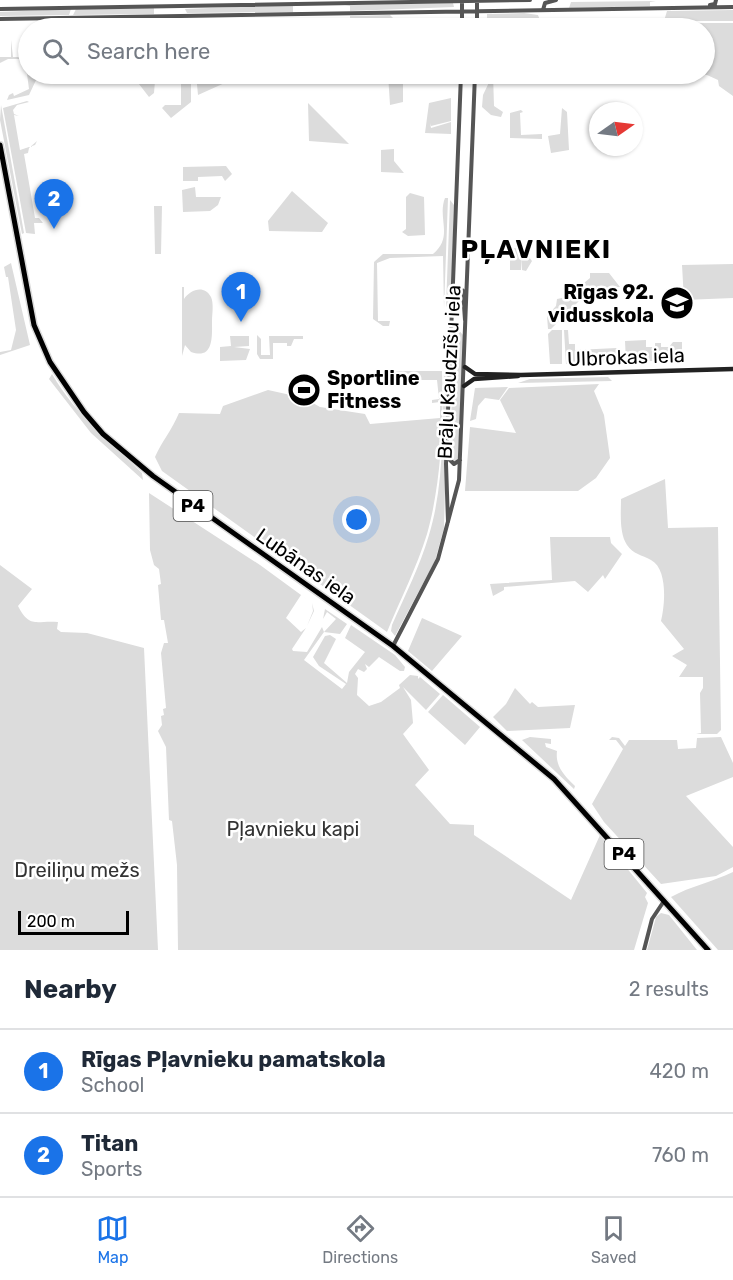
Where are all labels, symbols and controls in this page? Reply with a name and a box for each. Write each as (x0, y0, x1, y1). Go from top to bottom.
search box (18, 18, 715, 84)
icon: search (39, 35, 72, 68)
text: Search here (87, 38, 210, 65)
north arrow (589, 102, 643, 156)
pin: 2 (34, 180, 74, 229)
district label: PĻAVNIEKI (460, 234, 612, 265)
pin: 1 (222, 272, 260, 322)
place label: Rīgas 92. vidusskola (548, 280, 654, 327)
street label: Brāļu Kaudzīšu iela (432, 284, 466, 460)
school or university icon: Rīgas 92. vidusskola (659, 285, 695, 321)
street label: Ulbrokas iela (567, 343, 685, 371)
place label: Sportline Fitness (327, 366, 420, 413)
sports icon: Sportline Fitness (286, 372, 322, 408)
road number: P4 (174, 491, 212, 521)
your location (342, 505, 371, 534)
street label: Lubānas iela (252, 523, 360, 609)
park label: Pļavnieku kapi (227, 817, 359, 841)
road number: P4 (604, 839, 644, 869)
park label: Dreiliņu mežs (14, 858, 140, 882)
scale bar (18, 908, 129, 936)
text: 200 m (27, 912, 75, 931)
text: Nearby (24, 974, 117, 1005)
text: 2 results (629, 977, 709, 1001)
text: Rīgas Pļavnieku pamatskola (81, 1046, 386, 1073)
text: 1 (39, 1059, 48, 1083)
text: 420 m (649, 1059, 709, 1083)
text: School (81, 1073, 144, 1097)
text: Titan (81, 1130, 138, 1157)
text: 2 (37, 1143, 50, 1167)
text: 760 m (652, 1143, 709, 1167)
text: Sports (81, 1157, 142, 1181)
tab: Map (96, 1212, 129, 1267)
tab: Directions (322, 1212, 398, 1267)
tab: Saved (591, 1212, 637, 1267)

